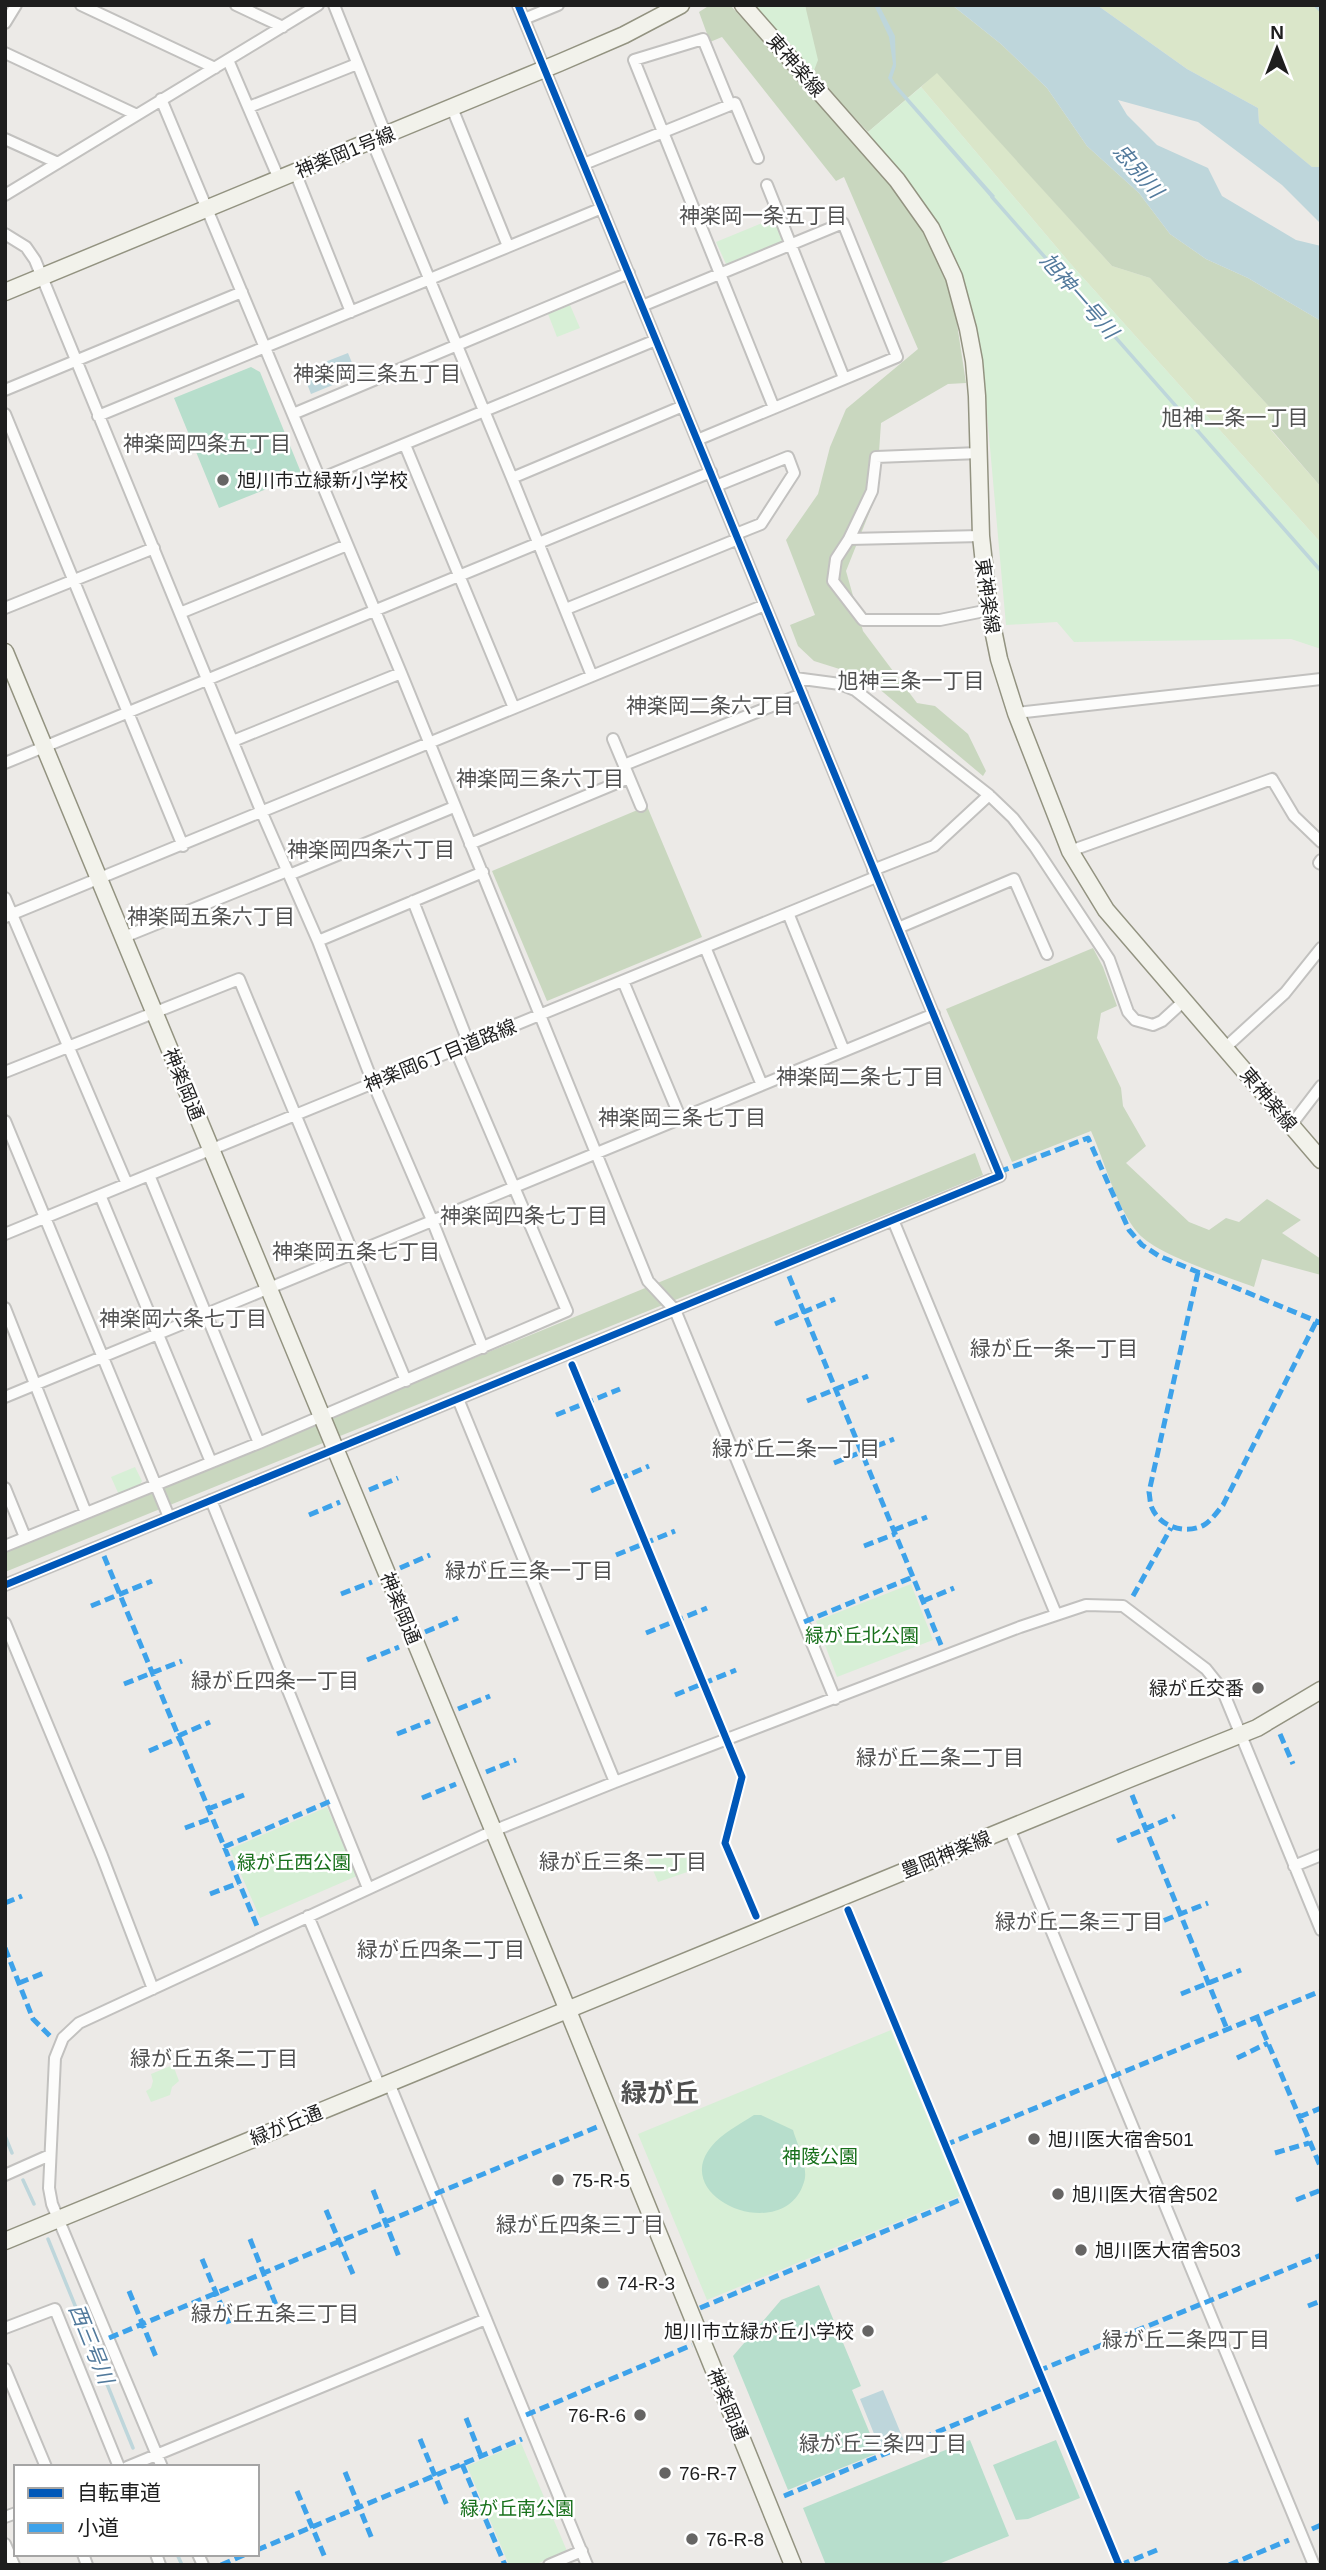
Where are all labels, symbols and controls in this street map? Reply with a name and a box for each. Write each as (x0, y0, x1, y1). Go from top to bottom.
north arrow (1242, 14, 1312, 84)
text: N (1270, 22, 1284, 43)
street label: 東神楽線 (763, 30, 828, 101)
street label: 神楽岡1号線 (292, 123, 398, 182)
water label: 忠別川 (1109, 139, 1169, 203)
district label: 神楽岡一条五丁目 (679, 204, 847, 227)
water label: 旭神一号川 (1036, 249, 1124, 344)
district label: 神楽岡三条五丁目 (293, 362, 461, 385)
district label: 旭神二条一丁目 (1162, 406, 1309, 429)
district label: 神楽岡四条五丁目 (123, 432, 291, 455)
place label: 旭川市立緑新小学校 (237, 470, 408, 491)
marker: 旭川市立緑新小学校 (215, 472, 231, 488)
street label: 東神楽線 (972, 557, 1003, 635)
district label: 旭神三条一丁目 (838, 669, 985, 692)
district label: 神楽岡二条六丁目 (626, 694, 794, 717)
district label: 神楽岡三条六丁目 (456, 767, 624, 790)
district label: 神楽岡四条六丁目 (287, 838, 455, 861)
district label: 神楽岡五条六丁目 (127, 905, 295, 928)
street label: 神楽岡6丁目道路線 (361, 1015, 519, 1096)
street label: 神楽岡通 (160, 1045, 208, 1123)
street label: 東神楽線 (1236, 1063, 1301, 1135)
district label: 神楽岡二条七丁目 (776, 1065, 944, 1088)
district label: 神楽岡三条七丁目 (598, 1106, 766, 1129)
district label: 神楽岡四条七丁目 (440, 1204, 608, 1227)
district label: 神楽岡五条七丁目 (272, 1240, 440, 1263)
district label: 神楽岡六条七丁目 (99, 1307, 267, 1330)
district label: 緑が丘一条一丁目 (970, 1337, 1138, 1360)
district label: 緑が丘二条一丁目 (712, 1437, 880, 1460)
district label: 緑が丘三条一丁目 (445, 1559, 613, 1582)
street label: 神楽岡通 (377, 1569, 425, 1647)
park label: 緑が丘北公園 (805, 1625, 919, 1646)
district label: 緑が丘四条一丁目 (191, 1669, 359, 1692)
place label: 緑が丘交番 (1149, 1678, 1244, 1699)
marker: 緑が丘交番 (1250, 1680, 1266, 1696)
district label: 緑が丘二条二丁目 (856, 1746, 1024, 1769)
street label: 豊岡神楽線 (898, 1827, 994, 1882)
district label: 緑が丘三条二丁目 (539, 1850, 707, 1873)
park label: 緑が丘西公園 (237, 1852, 351, 1873)
district label: 緑が丘二条三丁目 (995, 1910, 1163, 1933)
district label: 緑が丘四条二丁目 (357, 1938, 525, 1961)
district label: 緑が丘五条二丁目 (130, 2047, 298, 2070)
district label: 緑が丘 (621, 2078, 699, 2108)
street label: 緑が丘通 (247, 2101, 325, 2149)
place label: 旭川医大宿舎501 (1048, 2129, 1194, 2150)
marker: 旭川医大宿舎501 (1026, 2131, 1042, 2147)
park label: 神陵公園 (782, 2146, 858, 2167)
place label: 75-R-5 (572, 2170, 630, 2191)
marker: 75-R-5 (550, 2172, 566, 2188)
place label: 旭川医大宿舎502 (1072, 2184, 1218, 2205)
marker: 旭川医大宿舎502 (1050, 2186, 1066, 2202)
district label: 緑が丘四条三丁目 (496, 2213, 664, 2236)
place label: 旭川医大宿舎503 (1095, 2240, 1241, 2261)
marker: 旭川医大宿舎503 (1073, 2242, 1089, 2258)
place label: 74-R-3 (617, 2273, 675, 2294)
marker: 74-R-3 (595, 2275, 611, 2291)
water label: 西三号川 (65, 2301, 119, 2389)
district label: 緑が丘五条三丁目 (191, 2302, 359, 2325)
place label: 旭川市立緑が丘小学校 (664, 2321, 854, 2342)
marker: 旭川市立緑が丘小学校 (860, 2323, 876, 2339)
district label: 緑が丘二条四丁目 (1102, 2328, 1270, 2351)
street label: 神楽岡通 (704, 2365, 752, 2443)
place label: 76-R-6 (568, 2405, 626, 2426)
marker: 76-R-6 (632, 2407, 648, 2423)
district label: 緑が丘三条四丁目 (799, 2432, 967, 2455)
place label: 76-R-7 (679, 2463, 737, 2484)
legend (14, 2465, 259, 2556)
marker: 76-R-7 (657, 2465, 673, 2481)
text: 自転車道 (77, 2481, 161, 2504)
park label: 緑が丘南公園 (460, 2498, 574, 2519)
text: 小道 (77, 2516, 119, 2539)
place label: 76-R-8 (706, 2529, 764, 2550)
marker: 76-R-8 (684, 2531, 700, 2547)

